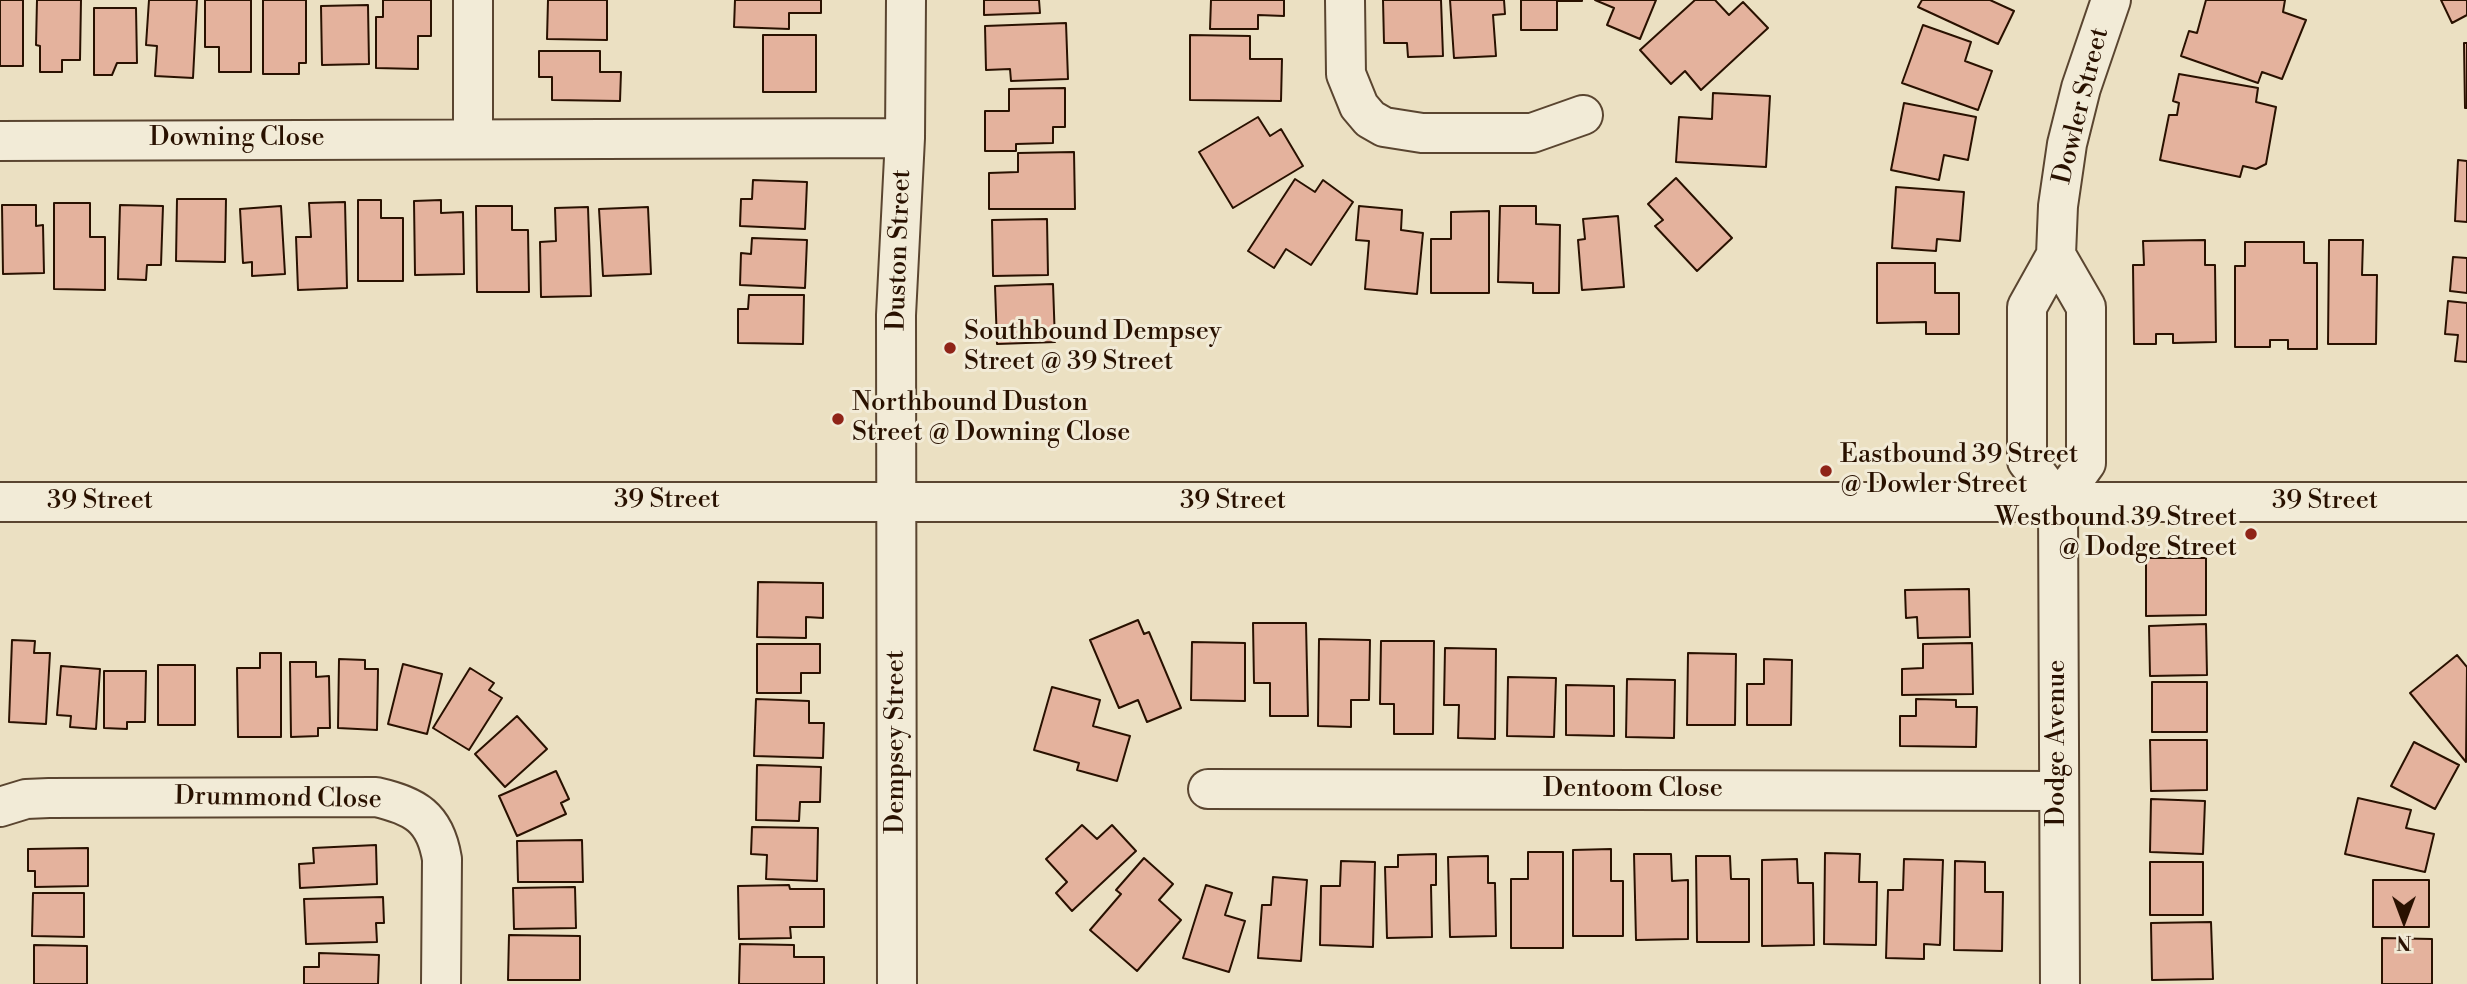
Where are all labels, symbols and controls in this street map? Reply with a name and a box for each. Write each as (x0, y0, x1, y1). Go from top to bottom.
street label: Dowler Street (2047, 24, 2117, 188)
street label: Downing Close (149, 123, 325, 155)
street label: Duston Street (882, 169, 918, 331)
place label: Southbound Dempsey Street @ 39 Street (964, 317, 1221, 378)
marker: Southbound Dempsey Street @ 39 Street (942, 340, 958, 356)
place label: Northbound Duston Street @ Downing Close (852, 388, 1130, 450)
marker: Northbound Duston Street @ Downing Close (830, 411, 846, 427)
place label: Eastbound 39 Street @ Dowler Street (1840, 440, 2078, 502)
marker: Eastbound 39 Street @ Dowler Street (1818, 463, 1834, 479)
street label: 39 Street (614, 485, 720, 517)
street label: 39 Street (47, 486, 153, 518)
street label: 39 Street (1180, 486, 1286, 518)
street label: 39 Street (2272, 486, 2378, 518)
place label: Westbound 39 Street @ Dodge Street (1995, 503, 2237, 564)
marker: Westbound 39 Street @ Dodge Street (2243, 526, 2259, 542)
street label: Dempsey Street (881, 650, 913, 834)
street label: Dodge Avenue (2042, 660, 2074, 826)
street label: Dentoom Close (1543, 774, 1723, 806)
street label: Drummond Close (174, 782, 382, 816)
north arrow (2369, 886, 2439, 956)
text: N (2396, 930, 2412, 954)

